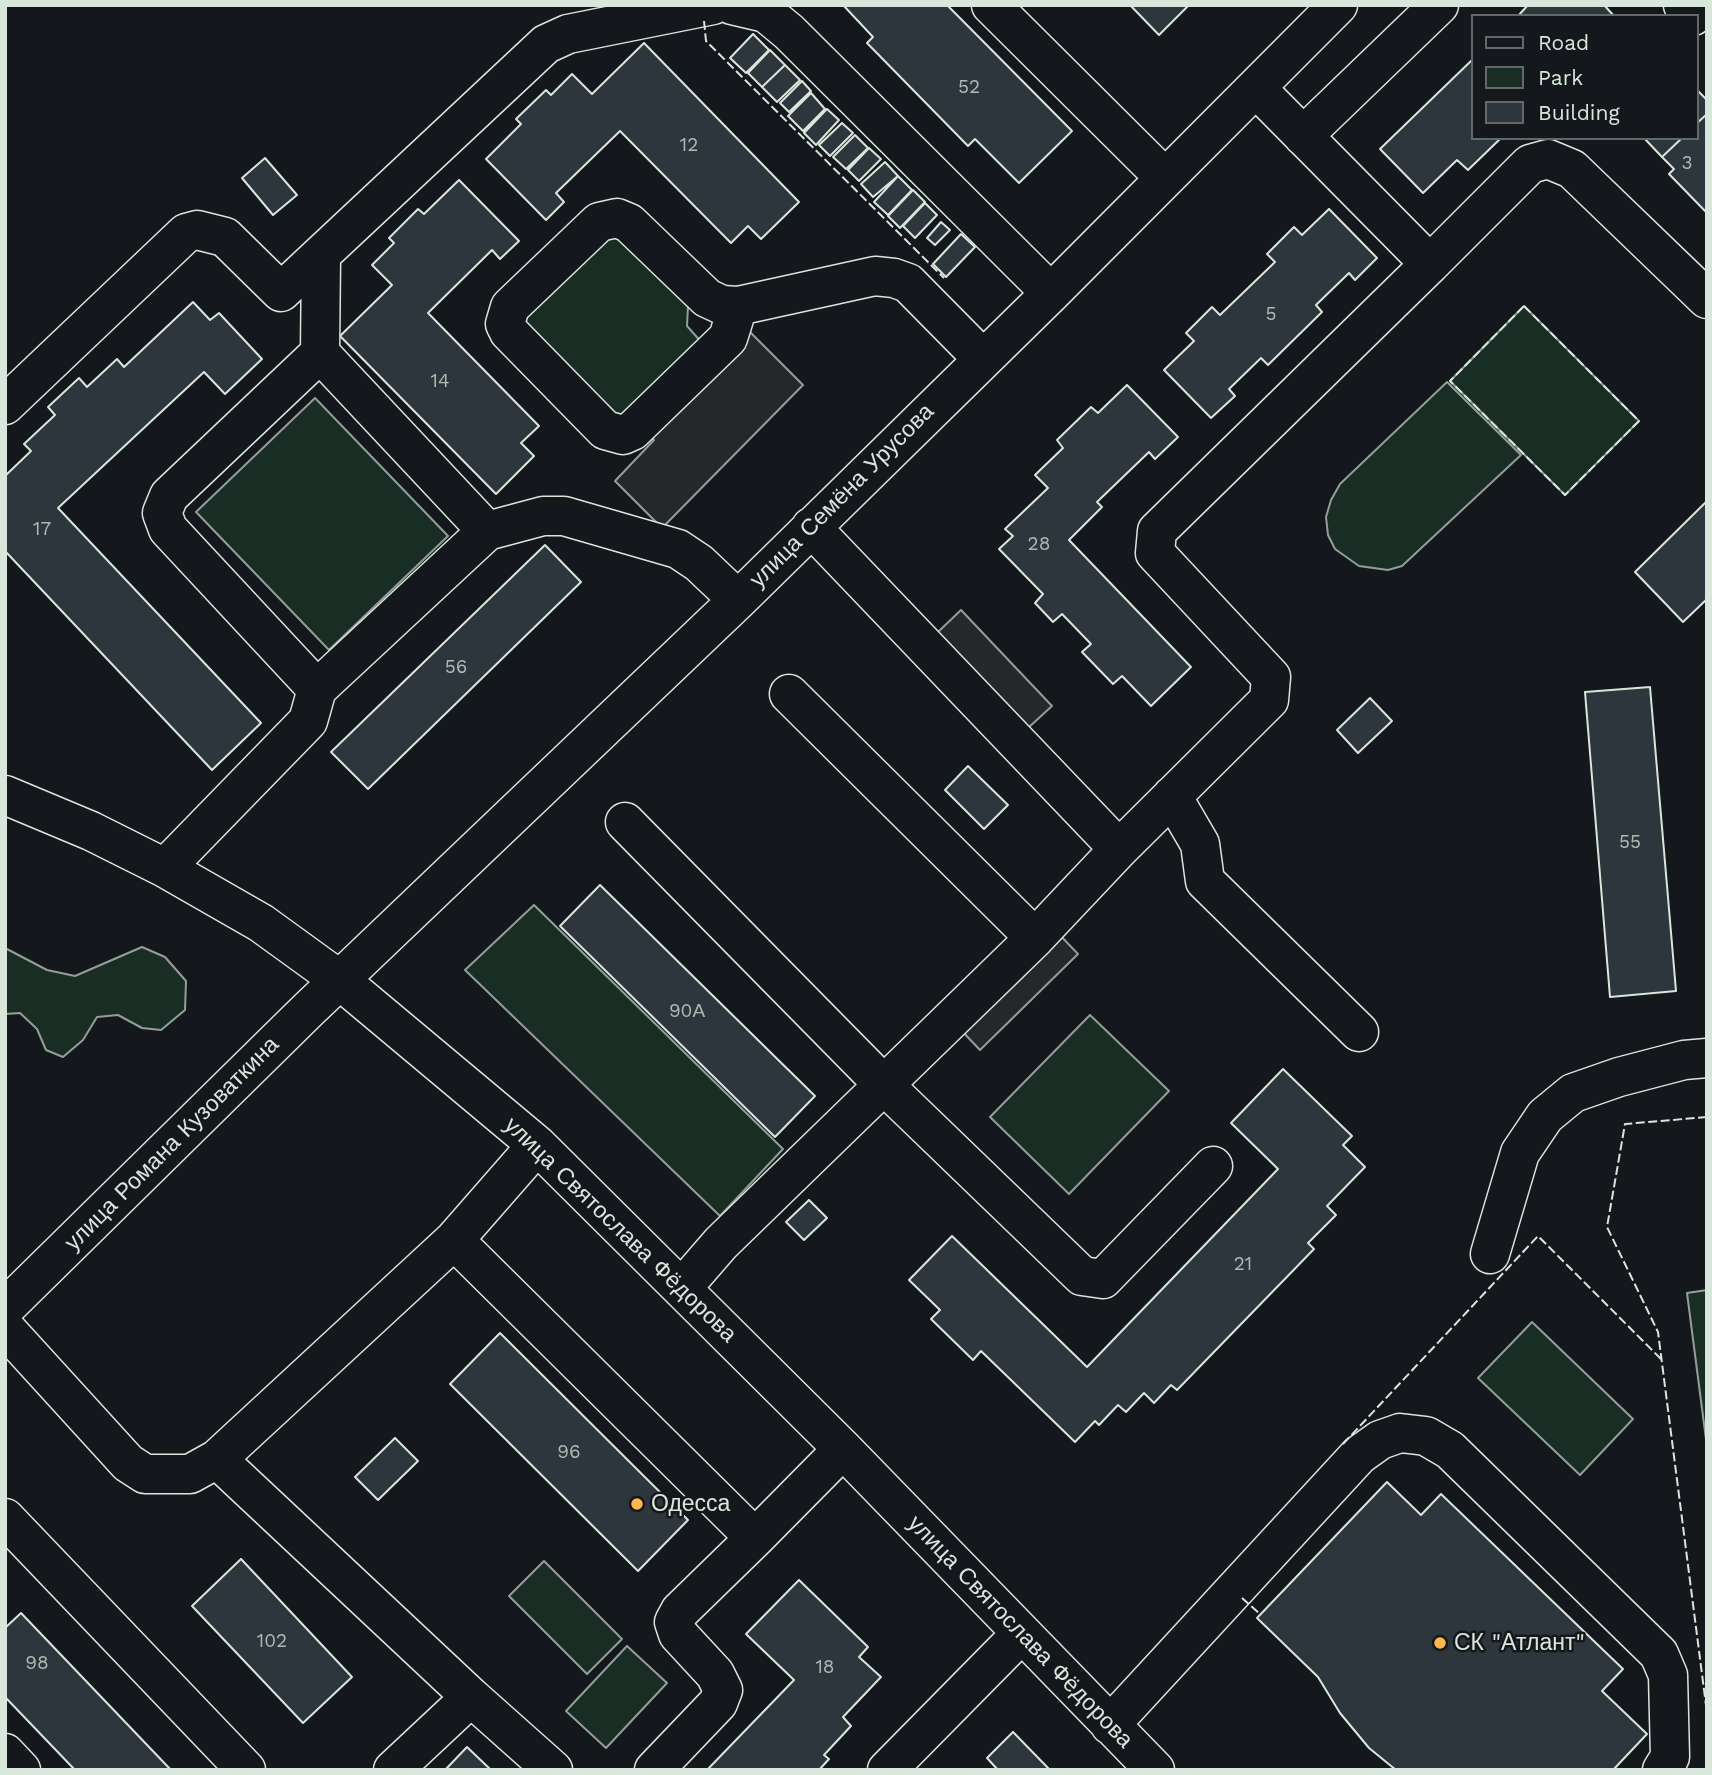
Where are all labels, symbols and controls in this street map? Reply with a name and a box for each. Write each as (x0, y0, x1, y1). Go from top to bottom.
legend (1470, 14, 1698, 140)
text: Road (1538, 30, 1589, 55)
text: Park (1538, 65, 1583, 90)
house number: 52 (958, 76, 980, 98)
text: Building (1538, 100, 1620, 125)
house number: 12 (680, 134, 698, 156)
house number: 3 (1681, 152, 1693, 174)
house number: 5 (1265, 303, 1277, 325)
house number: 14 (430, 370, 450, 392)
street label: улица Семёна Урусова (744, 398, 940, 594)
house number: 17 (33, 518, 51, 540)
house number: 28 (1028, 533, 1050, 555)
house number: 56 (445, 656, 467, 678)
house number: 55 (1619, 831, 1641, 853)
house number: 90А (669, 1000, 705, 1022)
street label: улица Романа Кузоваткина (59, 1031, 285, 1257)
street label: улица Святослава Фёдорова (498, 1112, 742, 1348)
house number: 21 (1234, 1253, 1252, 1275)
house number: 96 (557, 1441, 581, 1463)
place label: Одесса (651, 1490, 730, 1518)
marker: Одесса (629, 1496, 645, 1512)
street label: улица Святослава Фёдорова (902, 1510, 1138, 1754)
place label: СК "Атлант" (1454, 1629, 1585, 1657)
house number: 102 (257, 1630, 287, 1652)
marker: СК "Атлант" (1432, 1635, 1448, 1651)
house number: 98 (25, 1652, 49, 1674)
house number: 18 (815, 1656, 835, 1678)

